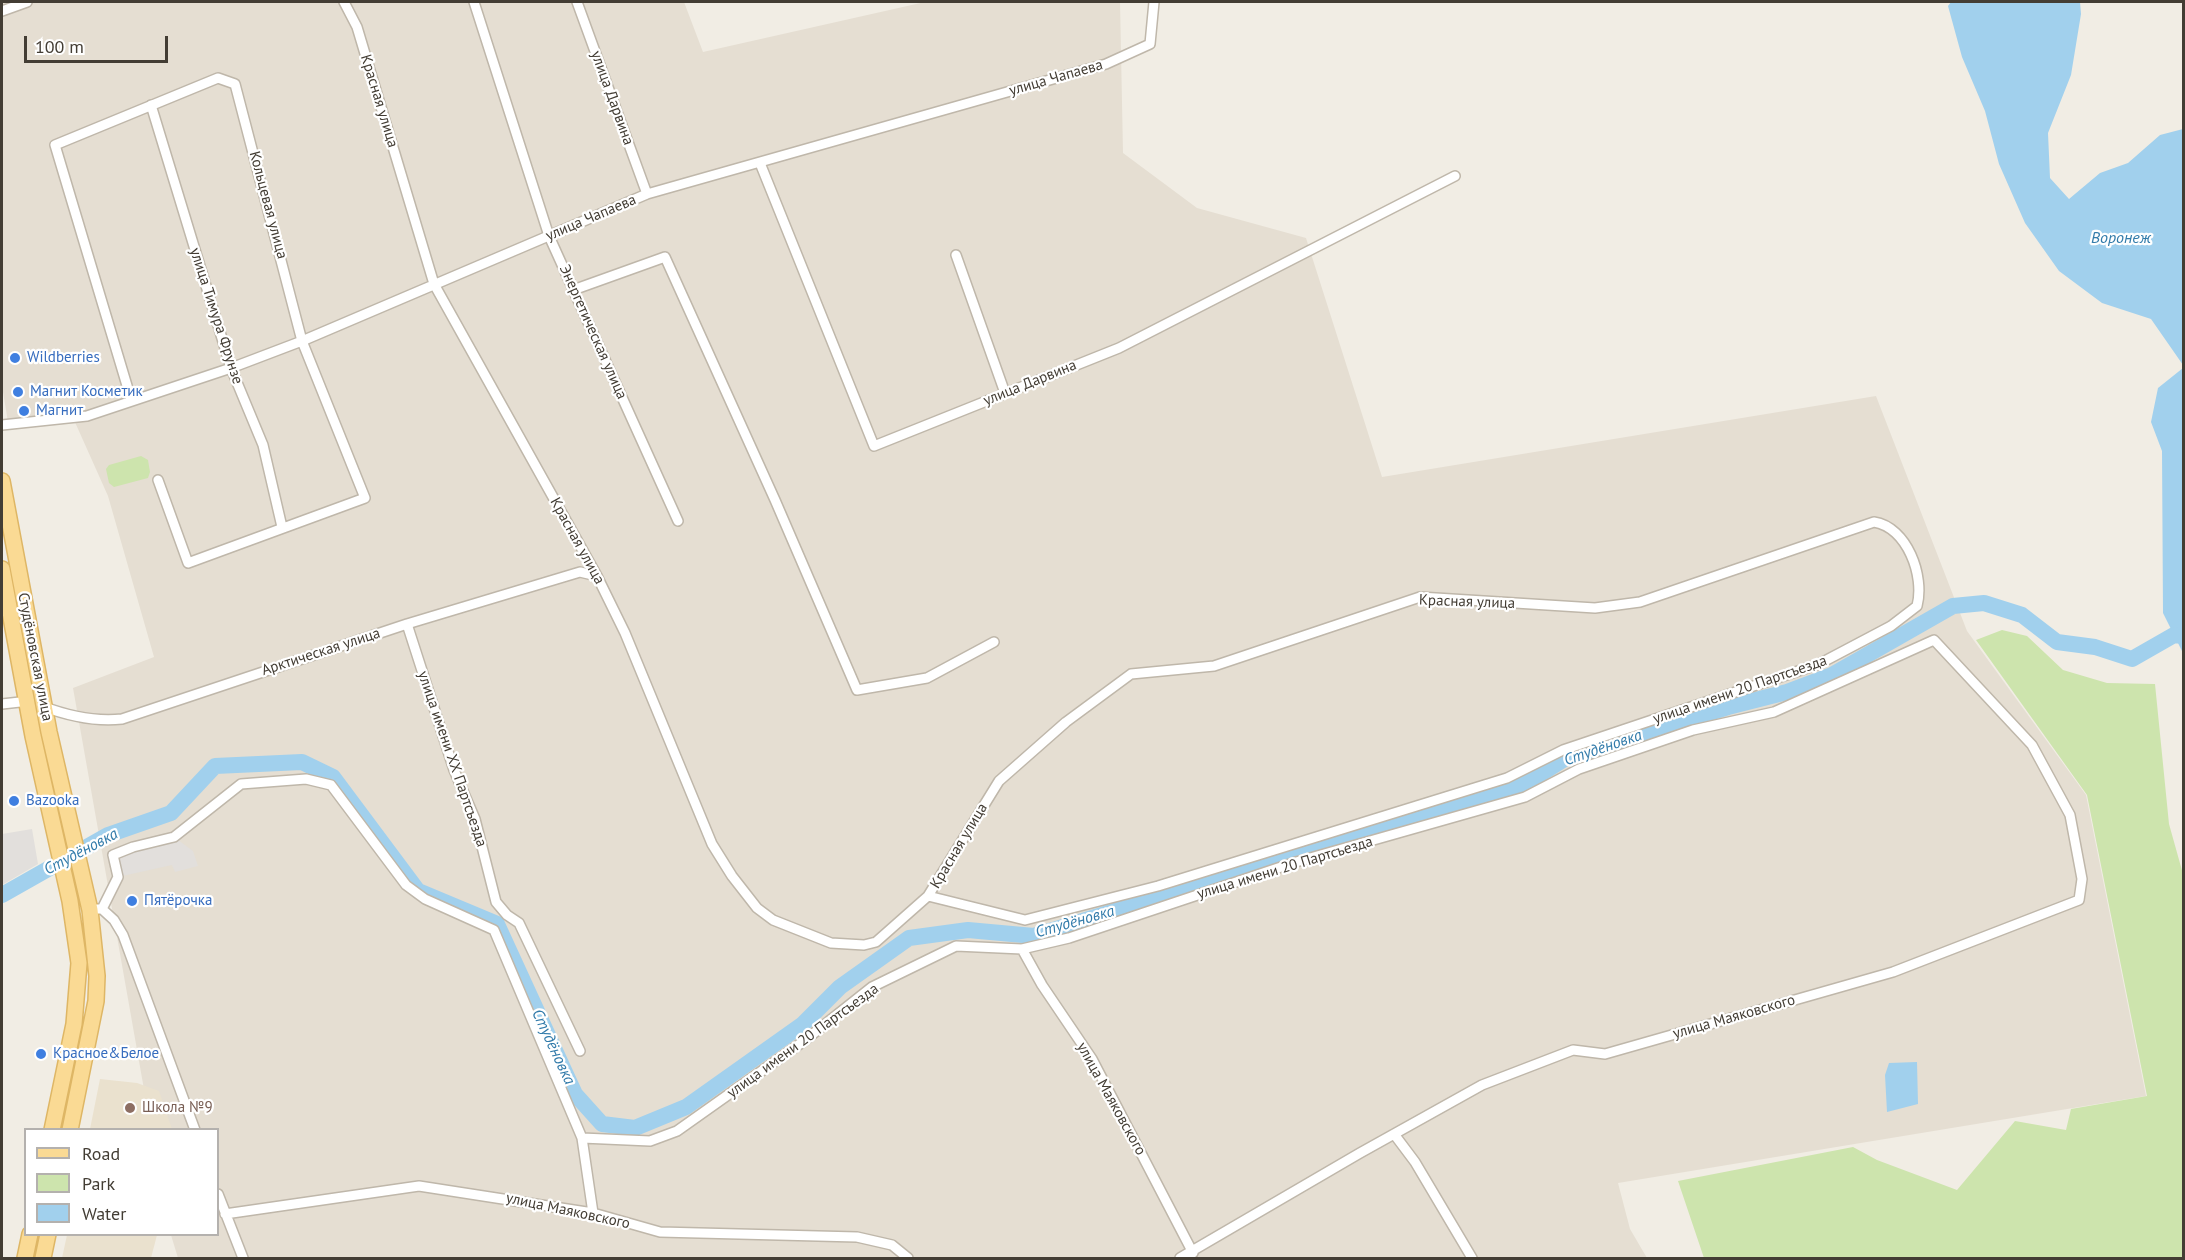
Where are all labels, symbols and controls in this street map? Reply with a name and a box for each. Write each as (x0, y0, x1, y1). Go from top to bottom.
scale bar (27, 24, 171, 62)
text: 100 m (35, 35, 84, 58)
street label: улица Дарвина (587, 48, 637, 148)
street label: Красная улица (356, 52, 402, 150)
street label: улица Чапаева (1007, 56, 1105, 100)
street label: Кольцевая улица (245, 149, 291, 261)
street label: улица Чапаева (543, 191, 639, 245)
water label: Воронеж (2091, 228, 2151, 248)
street label: улица Тимура Фрунзе (185, 246, 247, 386)
street label: Энергетическая улица (555, 262, 631, 402)
place label: Wildberries (27, 349, 100, 367)
marker: Wildberries (8, 351, 22, 365)
street label: улица Дарвина (981, 356, 1079, 410)
place label: Магнит Косметик (30, 383, 143, 401)
marker: Магнит Косметик (11, 385, 25, 399)
place label: Магнит (36, 402, 83, 420)
marker: Магнит (17, 404, 31, 418)
street label: Красная улица (546, 495, 608, 587)
street label: Студёновская улица (14, 591, 56, 723)
street label: Красная улица (1419, 591, 1515, 613)
street label: Арктическая улица (259, 624, 383, 680)
street label: улица имени 20 Партсъезда (1651, 652, 1829, 728)
street label: улица имени ХХ Партсъезда (413, 669, 491, 849)
water label: Студёновка (1562, 726, 1644, 770)
place label: Bazooka (26, 792, 79, 810)
marker: Bazooka (7, 794, 21, 808)
street label: Красная улица (926, 800, 992, 892)
water label: Студёновка (41, 825, 121, 879)
street label: улица имени 20 Партсъезда (1195, 833, 1375, 903)
place label: Пятёрочка (144, 892, 212, 910)
marker: Пятёрочка (125, 894, 139, 908)
water label: Студёновка (1033, 902, 1117, 942)
street label: улица имени 20 Партсъезда (724, 980, 882, 1102)
street label: улица Маяковского (1671, 991, 1797, 1043)
water label: Студёновка (527, 1006, 579, 1088)
street label: улица Маяковского (1073, 1039, 1149, 1159)
place label: Красное&Белое (53, 1045, 159, 1063)
marker: Красное&Белое (34, 1047, 48, 1061)
place label: Школа №9 (142, 1099, 213, 1117)
marker: Школа №9 (123, 1101, 137, 1115)
legend (24, 1128, 219, 1236)
text: Road (82, 1142, 120, 1165)
text: Park (82, 1172, 115, 1195)
street label: улица Маяковского (504, 1189, 632, 1233)
text: Water (82, 1202, 126, 1225)

